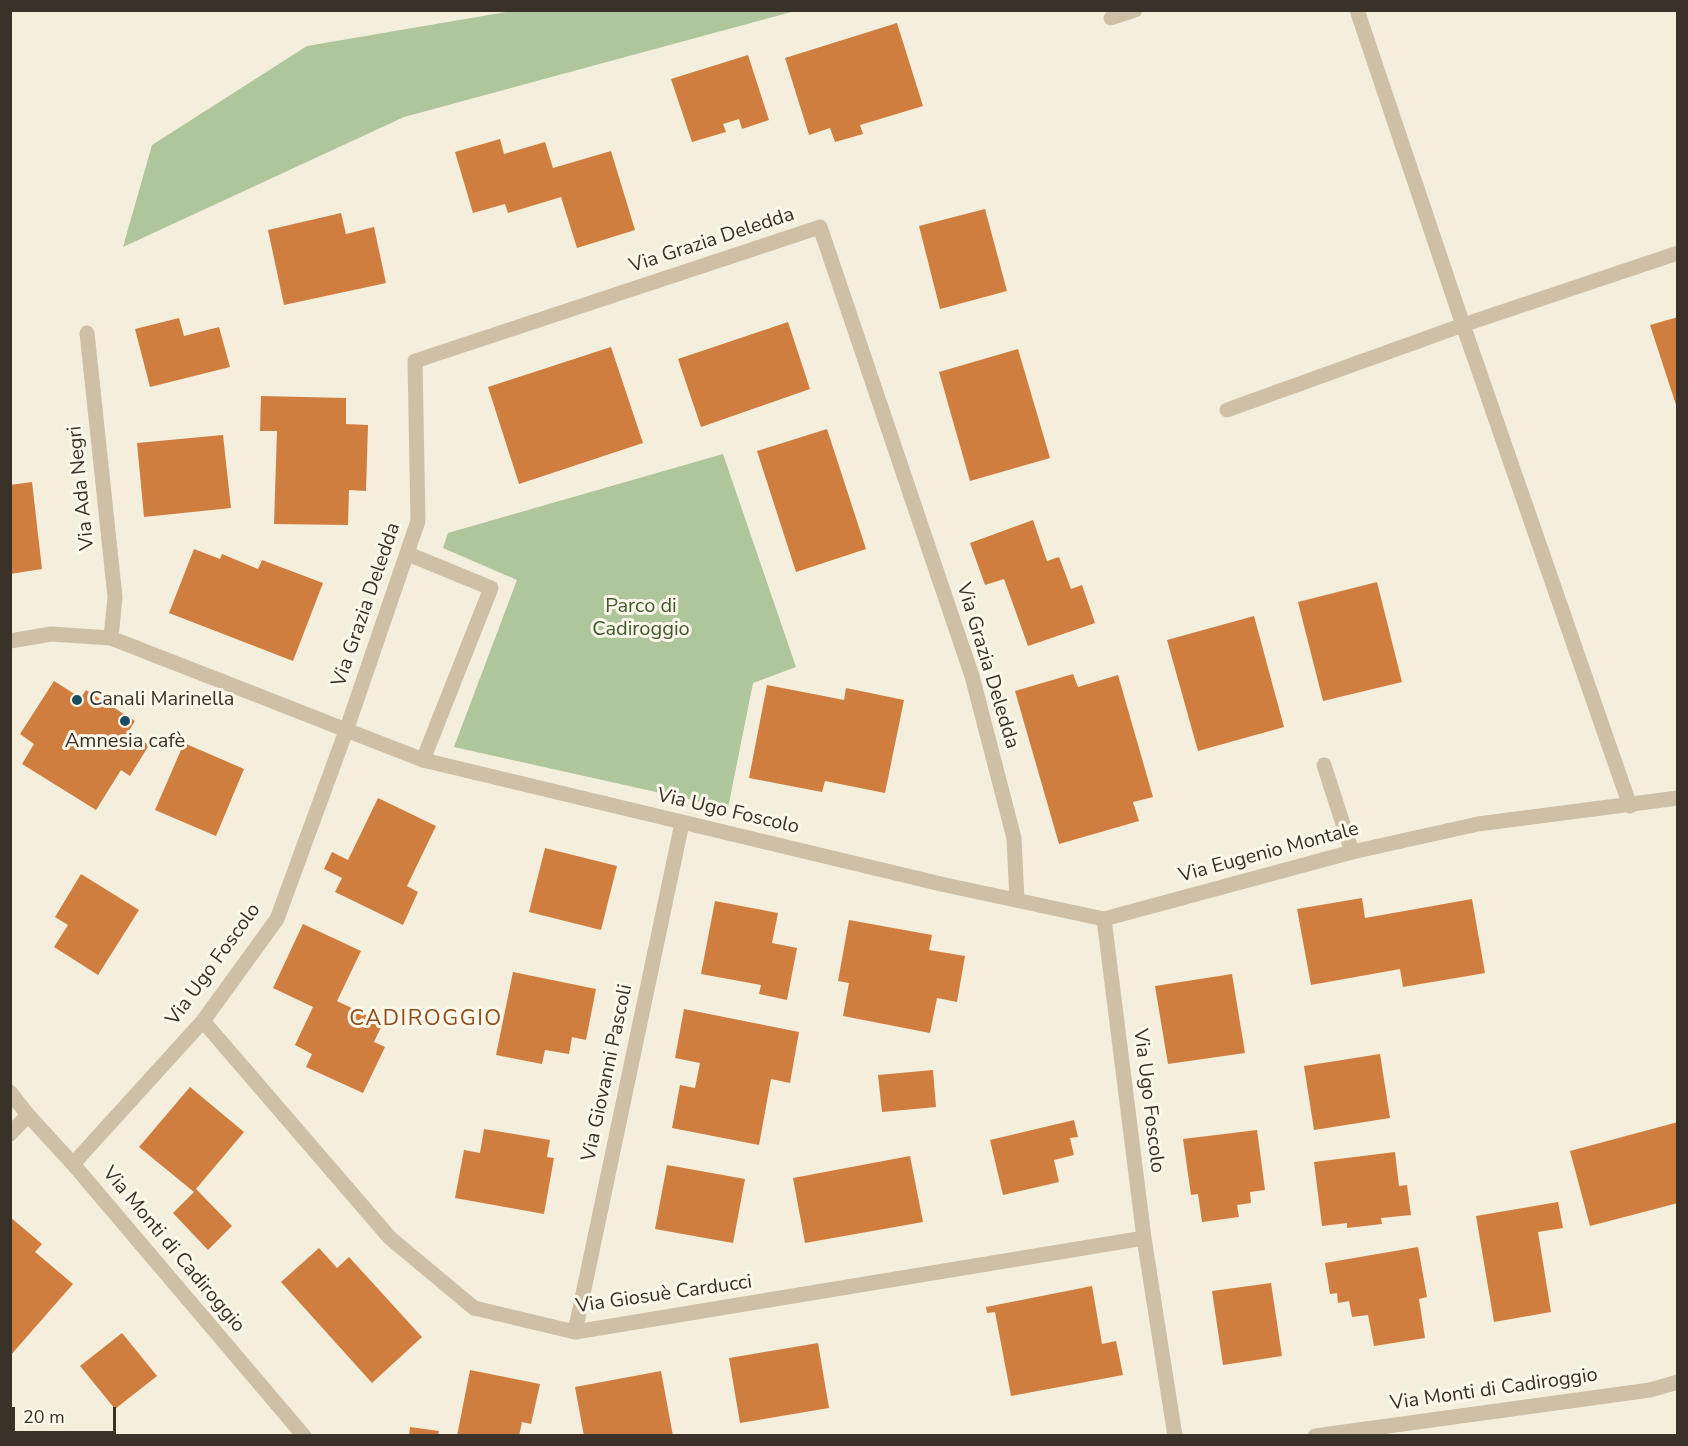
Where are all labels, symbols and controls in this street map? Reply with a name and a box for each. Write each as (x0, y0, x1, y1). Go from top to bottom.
street label: Via Grazia Deledda (627, 203, 797, 279)
street label: Via Ada Negri (64, 425, 100, 551)
street label: Via Grazia Deledda (328, 520, 406, 690)
street label: Via Grazia Deledda (950, 580, 1024, 752)
park label: Parco di Cadiroggio (592, 595, 690, 642)
place label: Canali Marinella (89, 688, 234, 712)
marker: Canali Marinella (70, 693, 84, 707)
marker: Amnesia cafè (118, 714, 132, 728)
place label: Amnesia cafè (65, 730, 185, 754)
street label: Via Ugo Foscolo (655, 784, 801, 840)
street label: Via Eugenio Montale (1176, 817, 1362, 889)
street label: Via Ugo Foscolo (162, 899, 266, 1031)
street label: Via Giovanni Pascoli (577, 982, 639, 1164)
district label: CADIROGGIO (349, 1007, 503, 1033)
street label: Via Ugo Foscolo (1127, 1028, 1169, 1174)
street label: Via Monti di Cadiroggio (97, 1162, 249, 1338)
street label: Via Giosuè Carducci (574, 1271, 754, 1319)
street label: Via Monti di Cadiroggio (1389, 1364, 1599, 1416)
scale bar (15, 1395, 118, 1433)
text: 20 m (23, 1405, 65, 1429)

